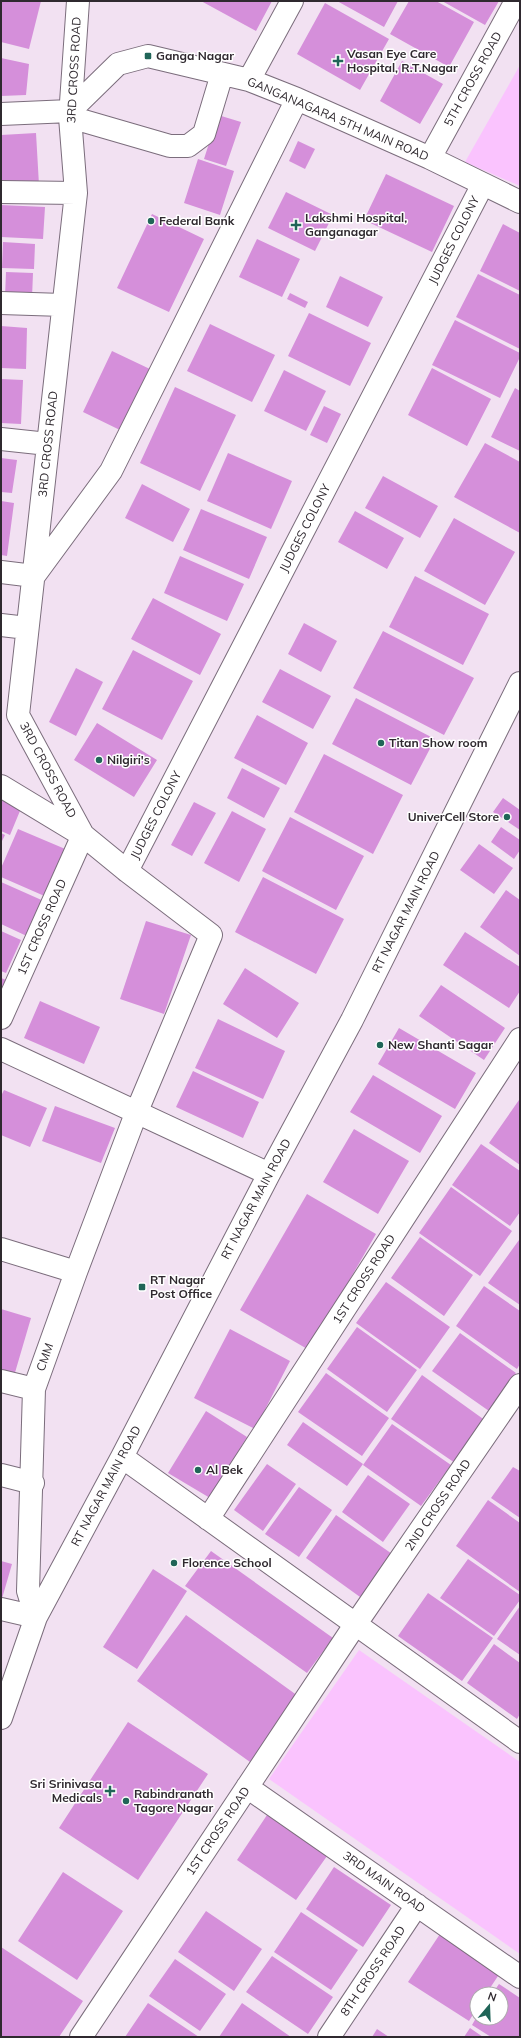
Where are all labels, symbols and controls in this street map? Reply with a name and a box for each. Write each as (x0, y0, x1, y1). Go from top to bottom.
street label: 3RD CROSS ROAD (63, 16, 84, 124)
street label: 5TH CROSS ROAD (440, 29, 505, 129)
place label: Vasan Eye Care Hospital, R.T.Nagar (346, 46, 458, 75)
place label: Ganga Nagar (156, 48, 234, 63)
marker: Ganga Nagar (143, 51, 153, 61)
marker: Vasan Eye Care Hospital, R.T.Nagar (332, 55, 344, 67)
street label: GANGANAGARA 5TH MAIN ROAD (245, 73, 431, 164)
street label: JUDGES COLONY (425, 193, 483, 286)
place label: Lakshmi Hospital, Ganganagar (305, 210, 407, 239)
place label: Federal Bank (159, 213, 235, 228)
marker: Federal Bank (146, 216, 156, 226)
marker: Lakshmi Hospital, Ganganagar (290, 219, 302, 231)
street label: 3RD CROSS ROAD (34, 390, 61, 498)
street label: JUDGES COLONY (276, 481, 334, 574)
street label: 3RD CROSS ROAD (17, 719, 80, 820)
place label: Titan Show room (389, 735, 488, 750)
marker: Titan Show room (376, 738, 386, 748)
place label: Nilgiri's (107, 752, 150, 767)
marker: Nilgiri's (94, 755, 104, 765)
street label: JUDGES COLONY (127, 768, 185, 861)
place label: UniverCell Store (408, 809, 499, 824)
marker: UniverCell Store (502, 812, 512, 822)
street label: RT NAGAR MAIN ROAD (368, 848, 443, 975)
street label: 1ST CROSS ROAD (14, 876, 70, 977)
place label: New Shanti Sagar (388, 1037, 493, 1052)
marker: New Shanti Sagar (375, 1040, 385, 1050)
street label: RT NAGAR MAIN ROAD (217, 1136, 294, 1262)
street label: 1ST CROSS ROAD (329, 1231, 398, 1326)
place label: RT Nagar Post Office (150, 1272, 213, 1301)
marker: RT Nagar Post Office (137, 1282, 147, 1292)
street label: CMM (33, 1341, 56, 1373)
street label: RT NAGAR MAIN ROAD (67, 1423, 144, 1549)
street label: 2ND CROSS ROAD (401, 1456, 474, 1553)
place label: Al Bek (206, 1462, 243, 1477)
marker: Al Bek (193, 1465, 203, 1475)
place label: Florence School (182, 1555, 272, 1570)
marker: Florence School (169, 1558, 179, 1568)
place label: Sri Srinivasa Medicals (30, 1776, 102, 1805)
street label: 1ST CROSS ROAD (182, 1783, 253, 1878)
marker: Sri Srinivasa Medicals (105, 1786, 115, 1796)
place label: Rabindranath Tagore Nagar (134, 1786, 214, 1815)
marker: Rabindranath Tagore Nagar (121, 1796, 131, 1806)
street label: 3RD MAIN ROAD (340, 1848, 428, 1916)
street label: 8TH CROSS ROAD (337, 1923, 408, 2019)
north arrow (469, 1986, 509, 2026)
text: N (486, 1989, 498, 2005)

